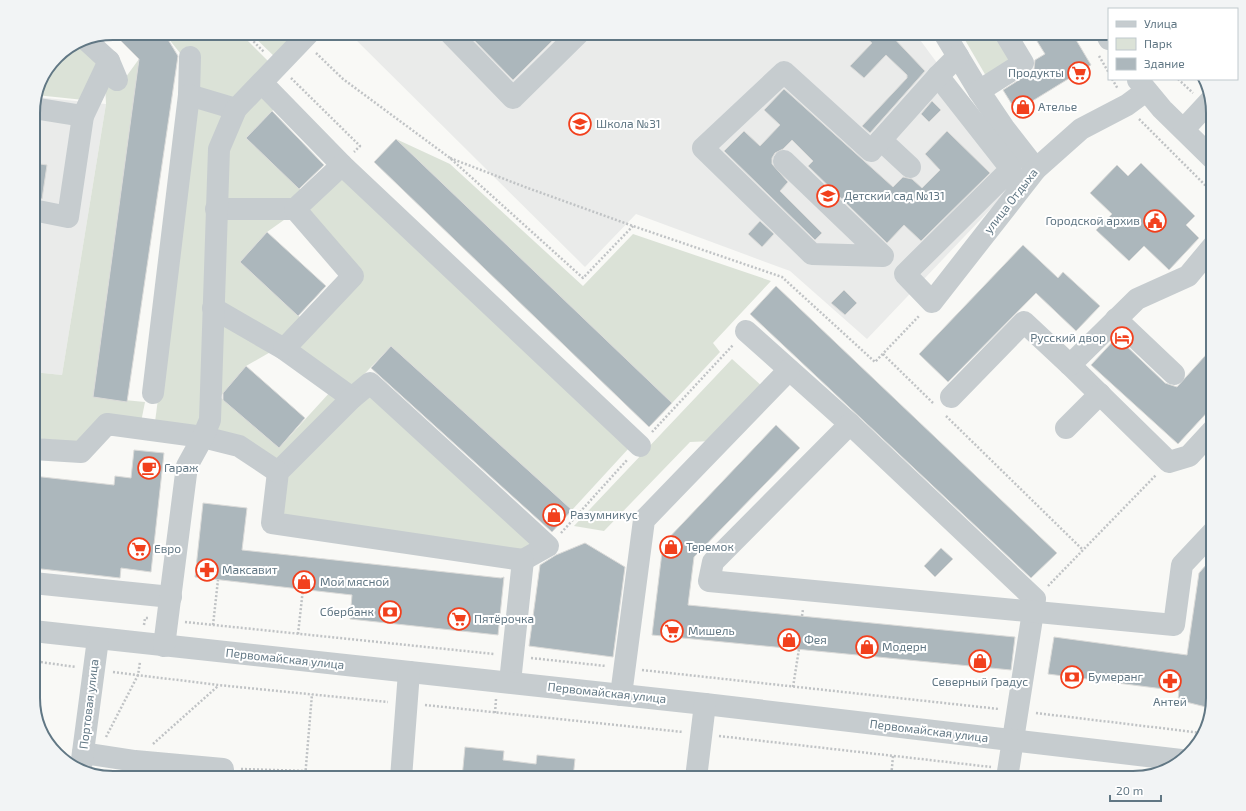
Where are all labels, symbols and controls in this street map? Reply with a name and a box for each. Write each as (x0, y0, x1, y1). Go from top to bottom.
legend (1108, 8, 1238, 80)
text: Улица (1144, 16, 1177, 30)
text: Парк (1144, 36, 1173, 50)
text: Здание (1144, 56, 1185, 70)
supermarket icon: Продукты (1066, 60, 1092, 86)
place label: Продукты (1008, 65, 1064, 80)
shop icon: Ателье (1010, 94, 1036, 120)
place label: Ателье (1038, 99, 1077, 113)
school or university icon: Школа №31 (567, 111, 593, 137)
place label: Школа №31 (596, 116, 661, 130)
street label: улица Отдыха (980, 165, 1041, 236)
school or university icon: Детский сад №131 (815, 183, 841, 209)
place label: Детский сад №131 (844, 188, 945, 202)
public building icon: Городской архив (1142, 208, 1168, 234)
place label: Городской архив (1046, 213, 1140, 227)
hotel icon: Русский двор (1109, 325, 1135, 351)
place label: Русский двор (1030, 330, 1106, 345)
cafe icon: Гараж (136, 455, 162, 481)
place label: Гараж (164, 460, 199, 474)
shop icon: Разумникус (541, 502, 567, 528)
place label: Разумникус (570, 507, 638, 522)
shop icon: Теремок (658, 534, 684, 560)
supermarket icon: Евро (126, 536, 152, 562)
place label: Теремок (686, 539, 734, 553)
place label: Евро (154, 541, 181, 555)
pharmacy icon: Максавит (194, 557, 220, 583)
place label: Максавит (222, 562, 278, 576)
shop icon: Мой мясной (291, 569, 317, 595)
place label: Мой мясной (320, 574, 389, 588)
bank icon: Сбербанк (377, 599, 403, 625)
place label: Сбербанк (320, 604, 375, 618)
supermarket icon: Пятёрочка (446, 606, 472, 632)
place label: Пятёрочка (474, 611, 534, 625)
supermarket icon: Мишель (659, 618, 685, 644)
place label: Мишель (688, 623, 735, 637)
shop icon: Фея (776, 627, 802, 653)
place label: Фея (804, 632, 827, 646)
shop icon: Модерн (854, 634, 880, 660)
place label: Модерн (882, 639, 927, 653)
street label: Первомайская улица (225, 645, 345, 672)
shop icon: Северный Градус (967, 648, 993, 674)
street label: Портовая улица (76, 658, 101, 750)
bank icon: Бумеранг (1059, 664, 1085, 690)
pharmacy icon: Антей (1157, 668, 1183, 694)
place label: Бумеранг (1088, 669, 1144, 684)
place label: Северный Градус (932, 674, 1028, 689)
street label: Первомайская улица (547, 679, 667, 706)
place label: Антей (1153, 694, 1187, 708)
street label: Первомайская улица (869, 716, 989, 745)
scale bar (1110, 777, 1161, 803)
text: 20 m (1116, 783, 1143, 797)

